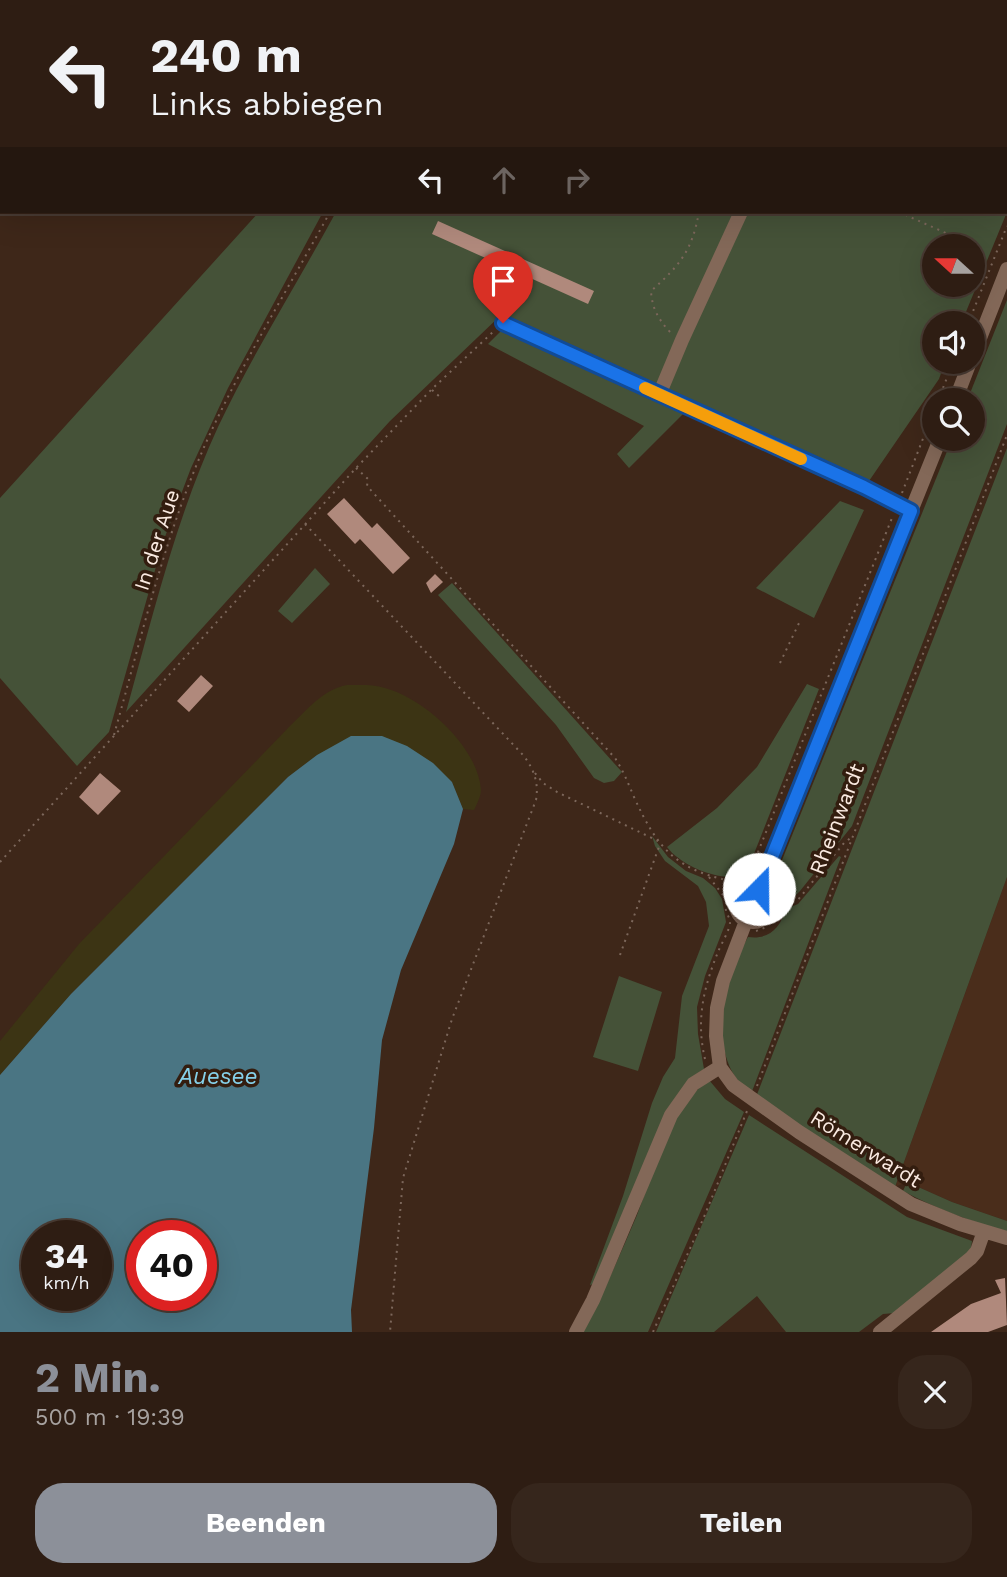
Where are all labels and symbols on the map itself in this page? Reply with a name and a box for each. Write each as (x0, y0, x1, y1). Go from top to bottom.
north arrow (922, 234, 985, 298)
pin (473, 251, 533, 323)
street label: In der Aue (128, 486, 185, 594)
street label: Rheinwardt (804, 760, 869, 878)
position arrow (722, 852, 796, 926)
water label: Auesee (177, 1063, 258, 1090)
street label: Römerwardt (806, 1105, 927, 1193)
speed limit sign: 40 (126, 1220, 217, 1311)

